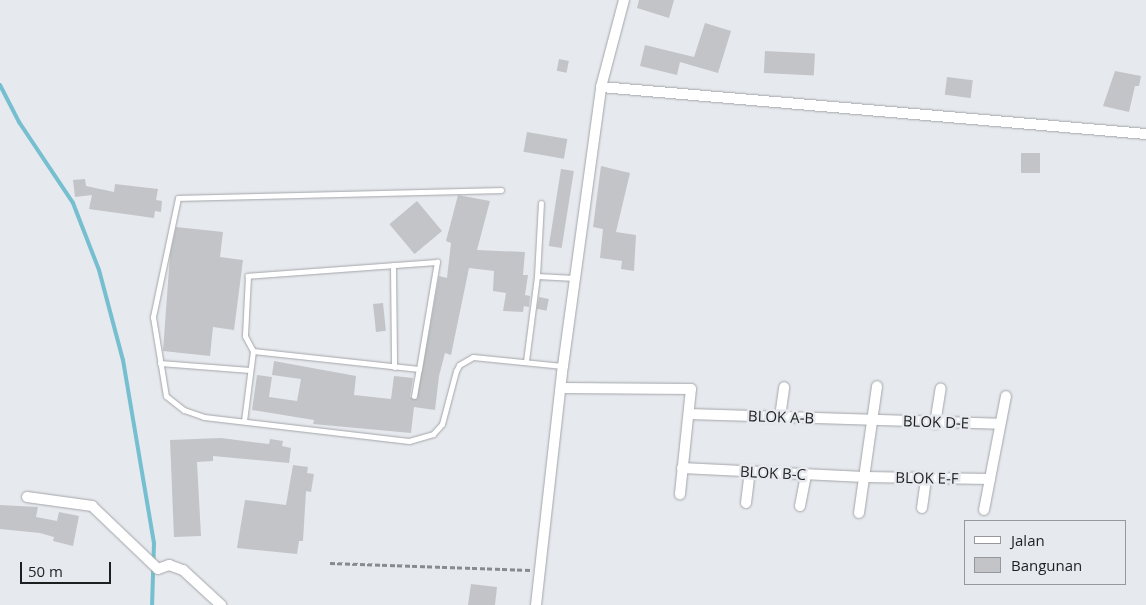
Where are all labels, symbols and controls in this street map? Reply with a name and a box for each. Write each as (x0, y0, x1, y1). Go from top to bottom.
street label: BLOK A-B (748, 407, 814, 427)
street label: BLOK D-E (903, 412, 969, 432)
street label: BLOK B-C (739, 462, 807, 484)
street label: BLOK E-F (895, 468, 959, 488)
legend (964, 520, 1126, 585)
text: Jalan (1011, 530, 1045, 550)
scale bar (22, 552, 114, 584)
text: Bangunan (1011, 555, 1082, 575)
text: 50 m (28, 561, 63, 581)

